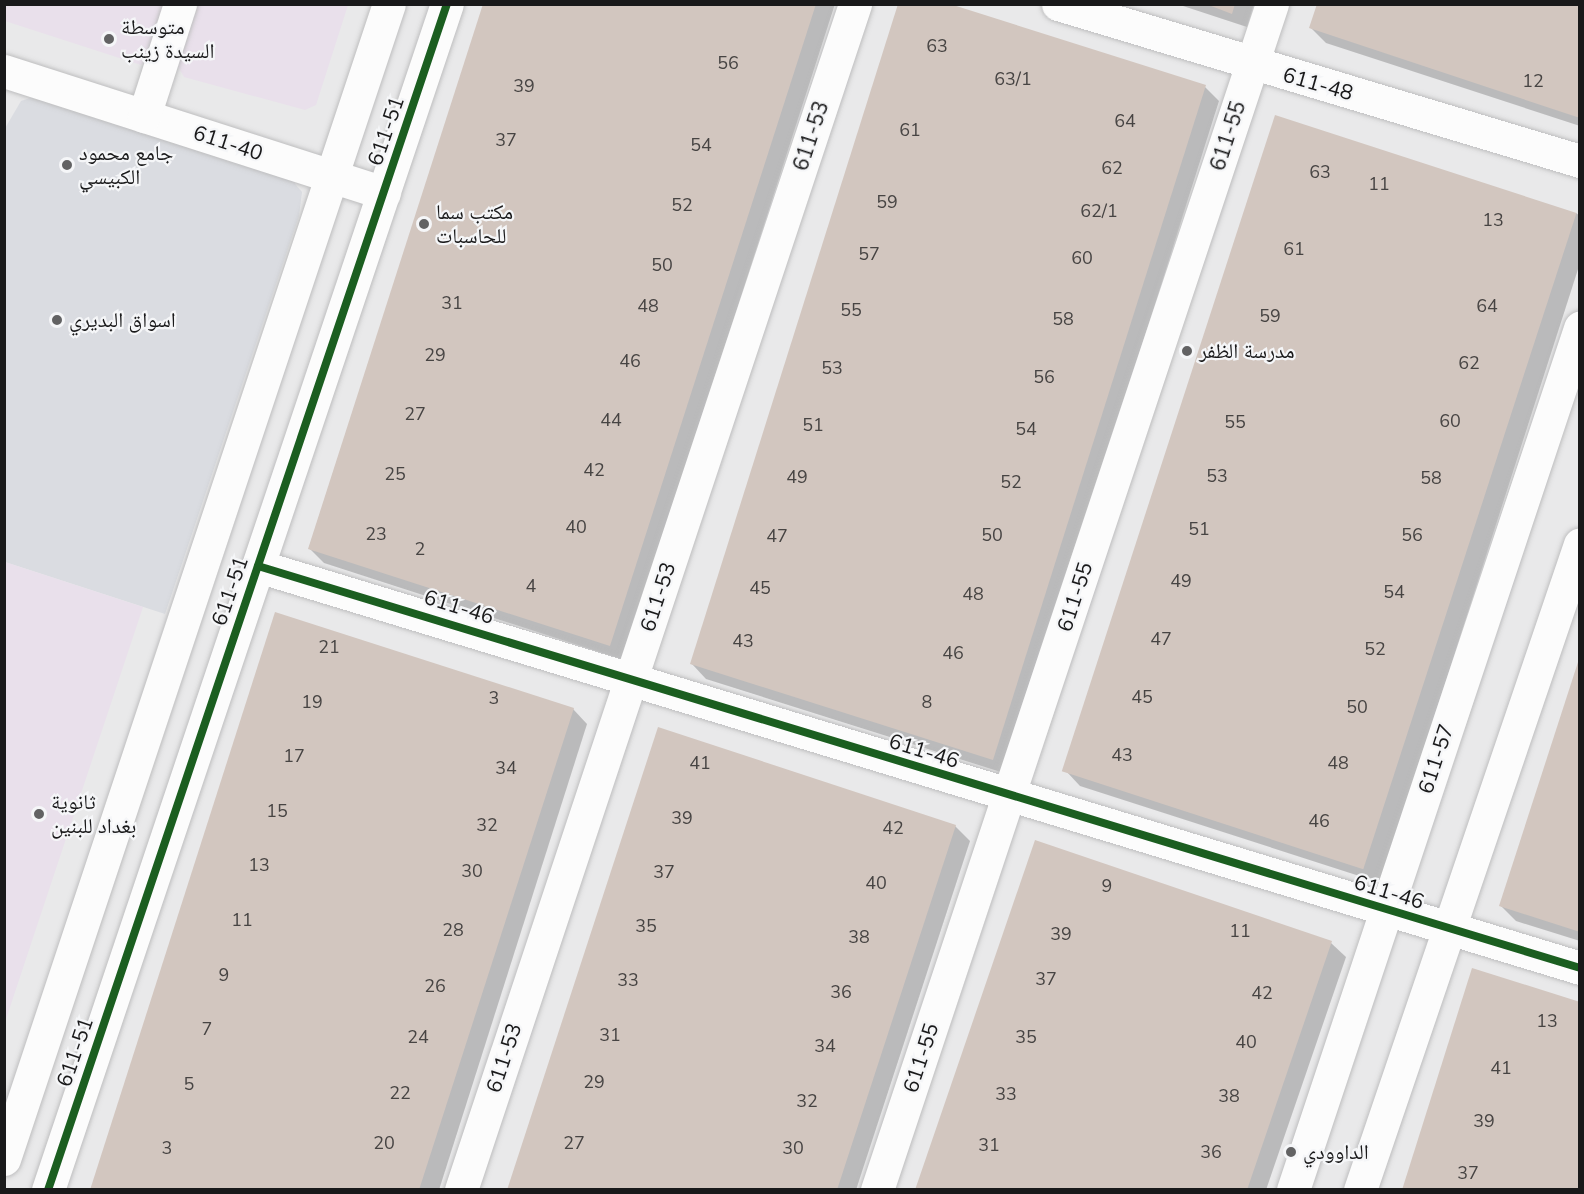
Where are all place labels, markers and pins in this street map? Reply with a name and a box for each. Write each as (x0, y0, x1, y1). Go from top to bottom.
place label: متوسطة السيدة زينب (121, 14, 214, 64)
marker: متوسطة السيدة زينب (102, 32, 116, 46)
place label: جامع محمود الكبيسي (79, 140, 173, 190)
marker: جامع محمود الكبيسي (60, 158, 74, 172)
place label: مكتب سما للحاسبات (436, 199, 513, 249)
marker: مكتب سما للحاسبات (417, 217, 431, 231)
place label: اسواق البديري (69, 307, 176, 333)
marker: اسواق البديري (50, 313, 64, 327)
place label: مدرسة الظفر (1199, 338, 1295, 364)
marker: مدرسة الظفر (1180, 344, 1194, 358)
place label: ثانوية بغداد للبنين (51, 789, 136, 839)
marker: ثانوية بغداد للبنين (32, 807, 46, 821)
place label: الداوودي (1303, 1139, 1369, 1165)
marker: الداوودي (1284, 1145, 1298, 1159)

